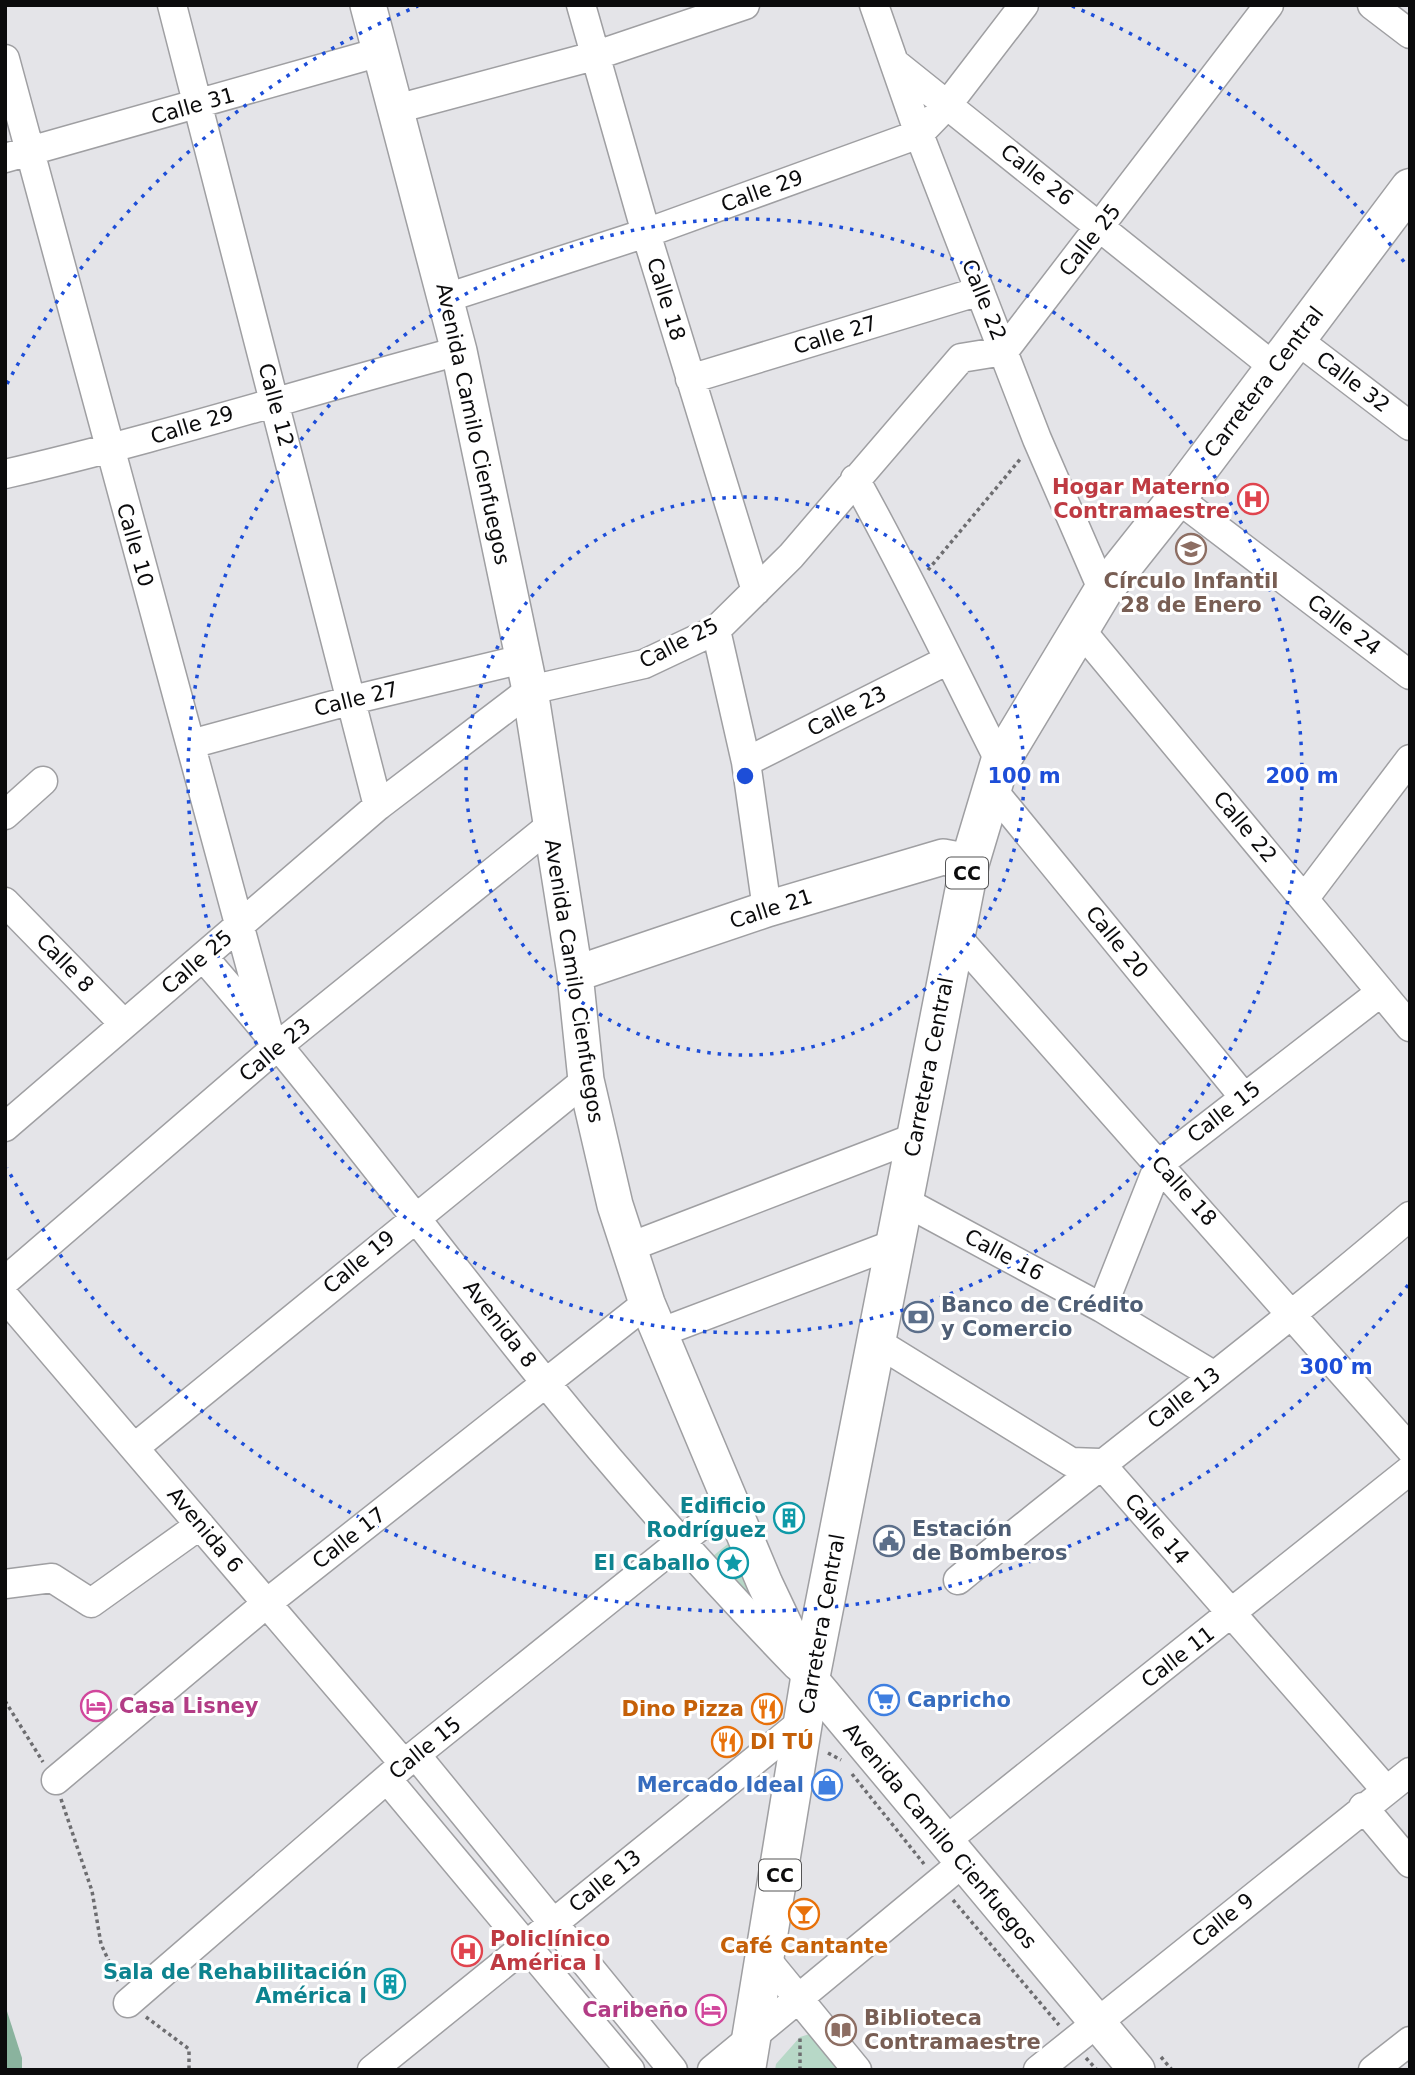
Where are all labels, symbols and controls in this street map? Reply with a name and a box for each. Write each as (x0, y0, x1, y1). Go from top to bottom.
street label: Calle 31 (149, 83, 237, 129)
street label: Calle 26 (996, 139, 1078, 211)
street label: Calle 29 (718, 165, 806, 217)
street label: Calle 25 (1054, 199, 1126, 281)
street label: Calle 18 (642, 255, 690, 343)
street label: Calle 22 (957, 256, 1011, 344)
street label: Avenida Camilo Cienfuegos (431, 281, 515, 567)
street label: Carretera Central (1199, 302, 1329, 462)
street label: Calle 27 (791, 311, 879, 359)
street label: Calle 32 (1312, 347, 1394, 417)
street label: Calle 12 (253, 361, 299, 449)
street label: Calle 29 (148, 401, 236, 449)
place label: Hogar Materno Contramaestre (1052, 475, 1230, 523)
hospital icon: Hogar Materno Contramaestre (1236, 482, 1270, 516)
street label: Calle 10 (112, 501, 158, 589)
school or university icon: Círculo Infantil 28 de Enero (1174, 532, 1208, 566)
place label: Círculo Infantil 28 de Enero (1104, 569, 1278, 617)
street label: Calle 24 (1303, 590, 1385, 660)
street label: Calle 25 (635, 613, 723, 673)
street label: Calle 27 (312, 677, 400, 721)
street label: Calle 23 (803, 681, 891, 741)
centre of rings (733, 764, 757, 788)
text: 100 m (987, 764, 1061, 788)
text: 200 m (1265, 764, 1339, 788)
street label: Calle 22 (1208, 787, 1282, 867)
street label: Avenida Camilo Cienfuegos (540, 837, 608, 1125)
road number: CC (946, 858, 988, 888)
street label: Calle 21 (727, 884, 815, 934)
street label: Calle 20 (1081, 901, 1153, 983)
street label: Calle 25 (157, 925, 237, 999)
street label: Calle 8 (31, 929, 99, 997)
street label: Carretera Central (900, 975, 958, 1159)
street label: Calle 23 (235, 1013, 315, 1087)
street label: Calle 15 (1183, 1076, 1265, 1148)
street label: Calle 18 (1146, 1151, 1222, 1231)
street label: Calle 16 (961, 1224, 1047, 1286)
street label: Calle 19 (319, 1225, 399, 1299)
street label: Avenida 8 (459, 1276, 541, 1372)
place label: Banco de Crédito y Comercio (941, 1293, 1144, 1341)
bank icon: Banco de Crédito y Comercio (901, 1300, 935, 1334)
text: 300 m (1299, 1355, 1373, 1379)
street label: Calle 13 (1143, 1362, 1225, 1434)
street label: Avenida 6 (162, 1483, 248, 1577)
street label: Calle 14 (1120, 1489, 1194, 1569)
place label: Edificio Rodríguez (646, 1494, 766, 1542)
building icon: Edificio Rodríguez (772, 1501, 806, 1535)
street label: Calle 17 (308, 1502, 390, 1574)
place label: Estación de Bomberos (912, 1517, 1067, 1565)
public building icon: Estación de Bomberos (872, 1524, 906, 1558)
street label: Carretera Central (794, 1532, 850, 1716)
place icon: El Caballo (716, 1546, 750, 1580)
place label: El Caballo (594, 1551, 710, 1575)
street label: Calle 11 (1137, 1621, 1219, 1693)
supermarket icon: Capricho (867, 1683, 901, 1717)
place label: Capricho (907, 1688, 1011, 1712)
hotel icon: Casa Lisney (79, 1689, 113, 1723)
restaurant icon: Dino Pizza (750, 1692, 784, 1726)
place label: Casa Lisney (119, 1694, 259, 1718)
place label: Dino Pizza (621, 1697, 744, 1721)
street label: Calle 15 (384, 1712, 466, 1784)
street label: Avenida Camilo Cienfuegos (839, 1718, 1041, 1954)
restaurant icon: DI TÚ (710, 1725, 744, 1759)
place label: DI TÚ (750, 1729, 814, 1754)
shop icon: Mercado Ideal (810, 1768, 844, 1802)
place label: Mercado Ideal (637, 1773, 804, 1797)
street label: Calle 13 (564, 1845, 646, 1917)
road number: CC (759, 1859, 801, 1890)
street label: Calle 9 (1187, 1888, 1259, 1952)
bar icon: Café Cantante (787, 1897, 821, 1931)
place label: Policlínico América I (490, 1927, 610, 1975)
hospital icon: Policlínico América I (450, 1934, 484, 1968)
place label: Café Cantante (720, 1934, 888, 1958)
place label: Sala de Rehabilitación América I (103, 1960, 367, 2008)
building icon: Sala de Rehabilitación América I (373, 1967, 407, 2001)
hotel icon: Caribeño (694, 1993, 728, 2027)
place label: Caribeño (582, 1998, 688, 2022)
place label: Biblioteca Contramaestre (864, 2006, 1041, 2054)
library icon: Biblioteca Contramaestre (824, 2013, 858, 2047)

